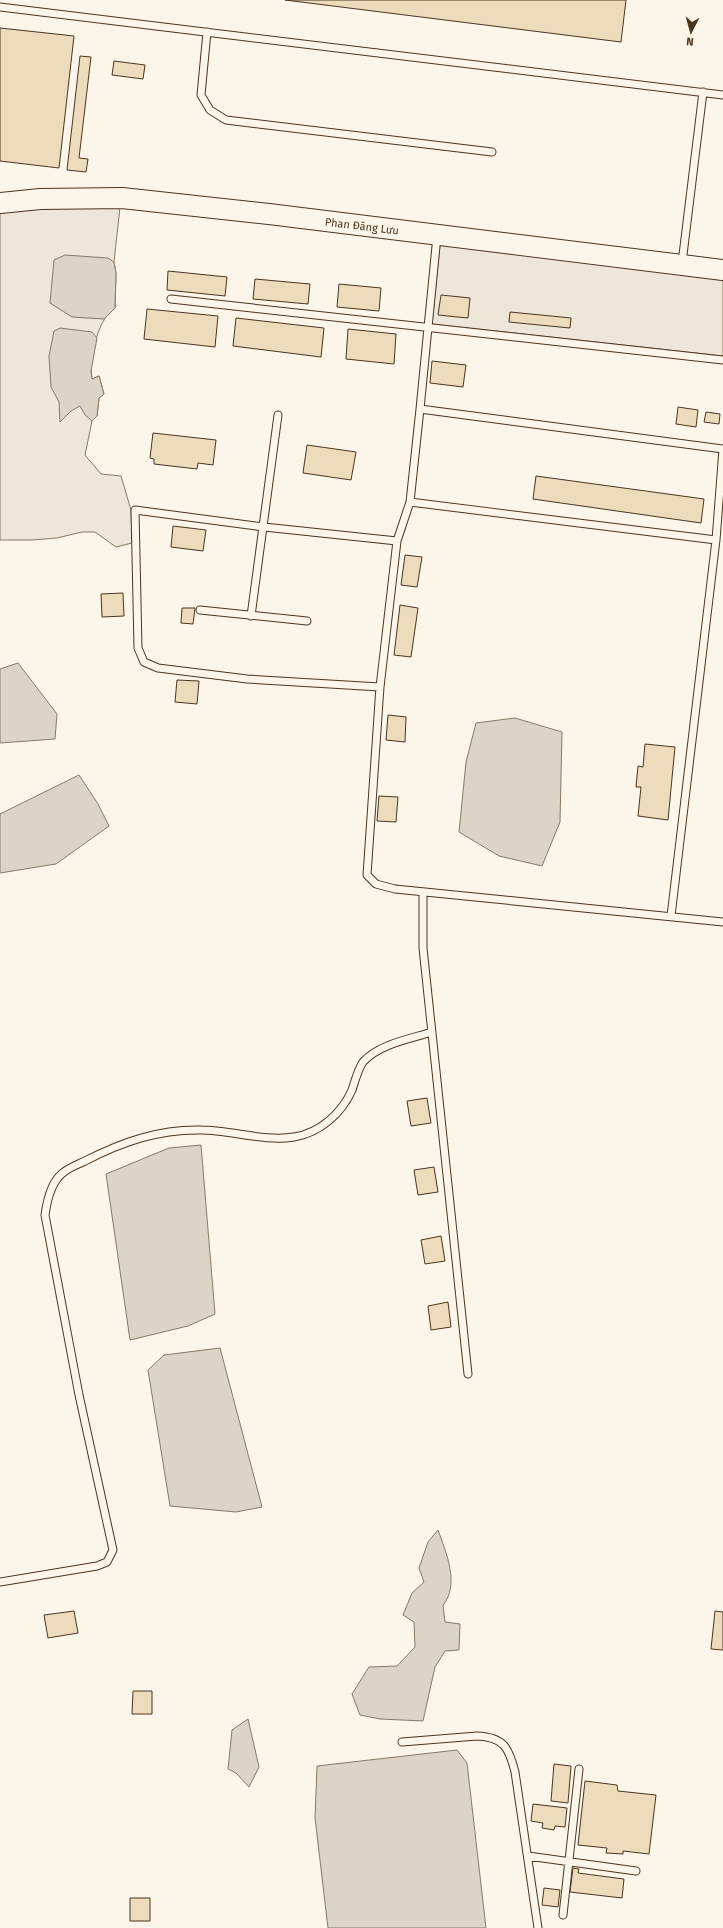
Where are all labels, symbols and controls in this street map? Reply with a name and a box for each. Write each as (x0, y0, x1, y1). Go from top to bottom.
north arrow (671, 12, 711, 52)
text: N (686, 35, 694, 48)
street label: Phan Đăng Lưu (324, 216, 400, 237)

